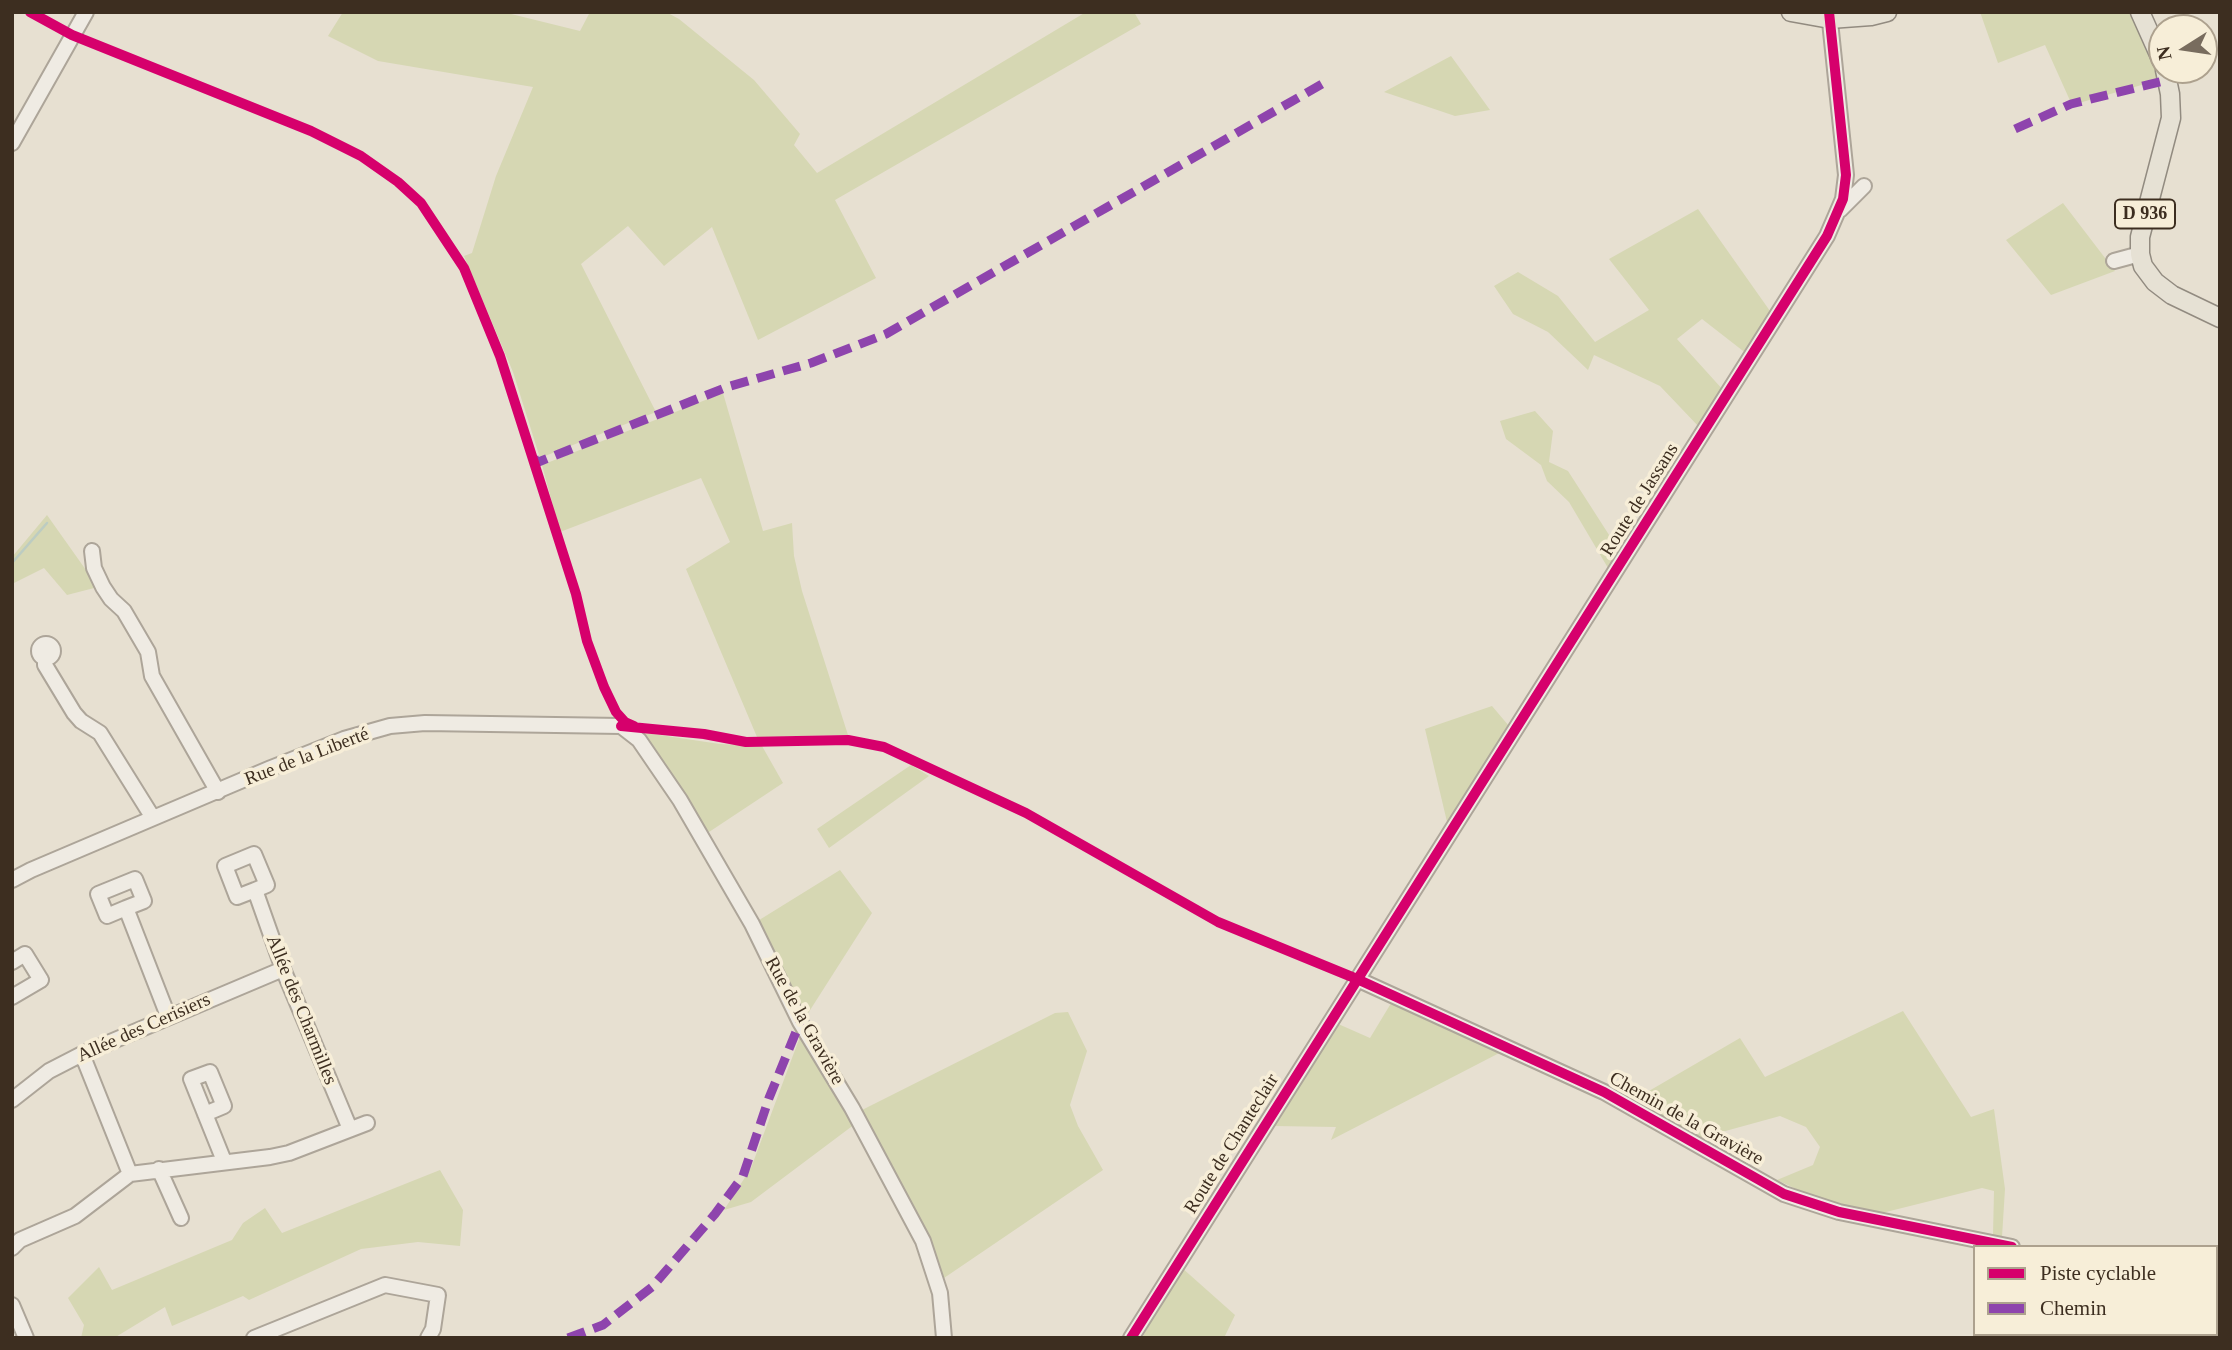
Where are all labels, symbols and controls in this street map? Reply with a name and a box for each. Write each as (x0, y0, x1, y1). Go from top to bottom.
north arrow (2148, 14, 2218, 84)
text: N (2152, 44, 2176, 62)
road number: D 936 (2115, 200, 2175, 229)
street label: Route de Jassans (1596, 439, 1684, 561)
street label: Rue de la Liberté (242, 723, 372, 791)
street label: Allée des Charmilles (261, 932, 341, 1088)
street label: Rue de la Gravière (759, 953, 849, 1089)
street label: Allée des Cerisiers (74, 988, 214, 1068)
street label: Chemin de la Gravière (1605, 1067, 1767, 1171)
street label: Route de Chanteclair (1180, 1070, 1284, 1218)
legend (1973, 1245, 2218, 1336)
text: Piste cyclable (2040, 1261, 2156, 1285)
text: Chemin (2040, 1296, 2107, 1320)

